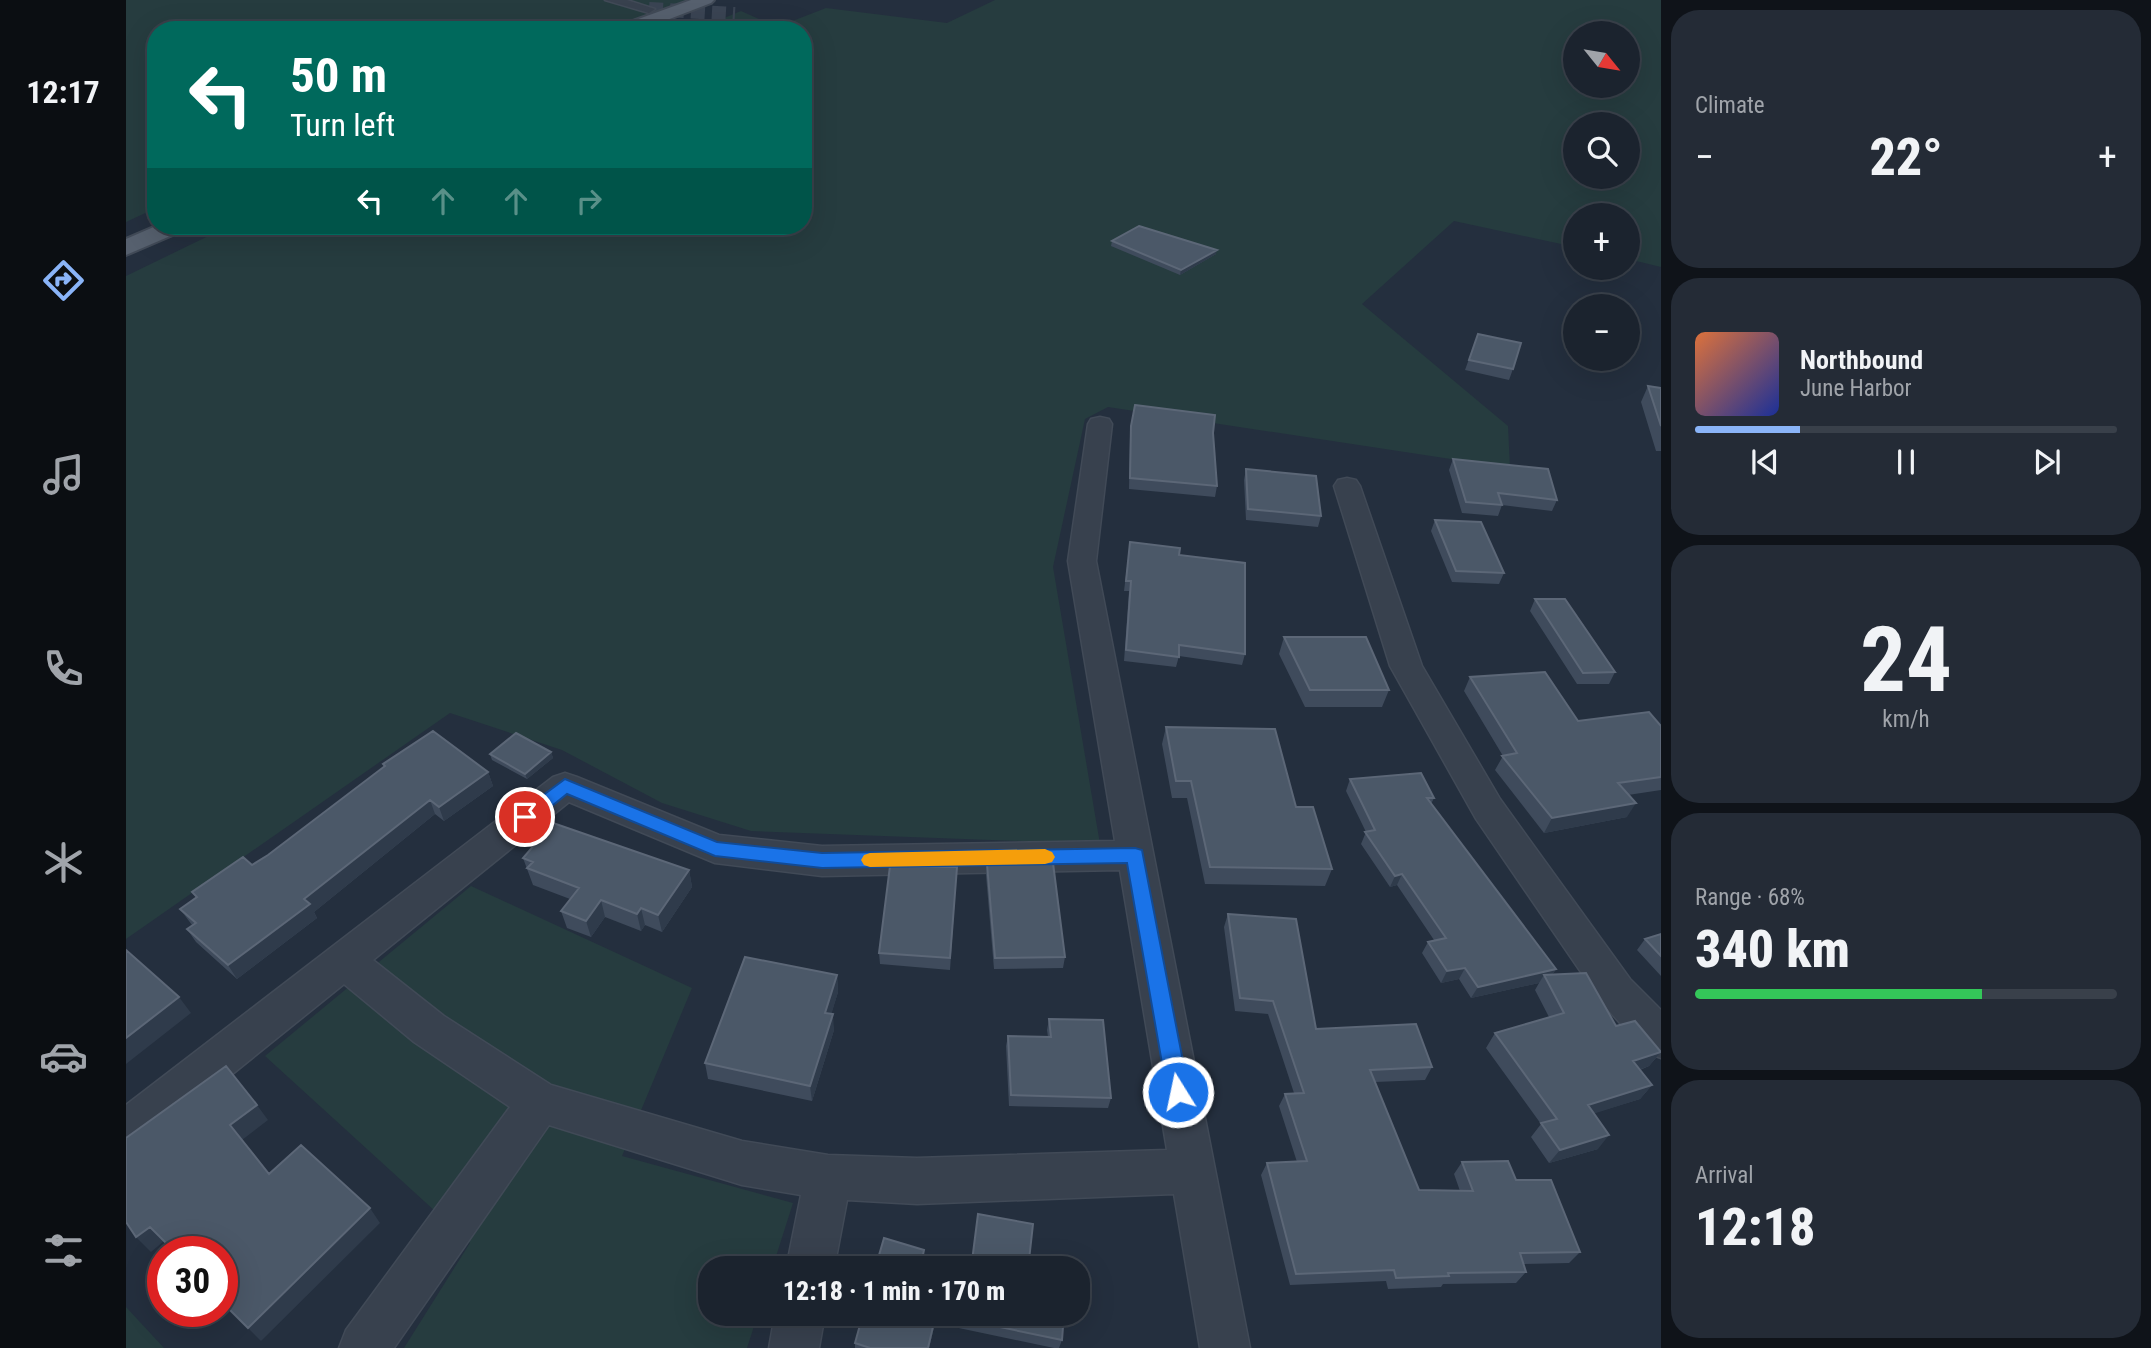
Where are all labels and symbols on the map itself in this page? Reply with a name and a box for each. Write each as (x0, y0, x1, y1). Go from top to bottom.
north arrow (1563, 21, 1640, 98)
pin (495, 787, 555, 847)
position arrow (1141, 1055, 1215, 1129)
speed limit sign: 30 (147, 1236, 238, 1327)

